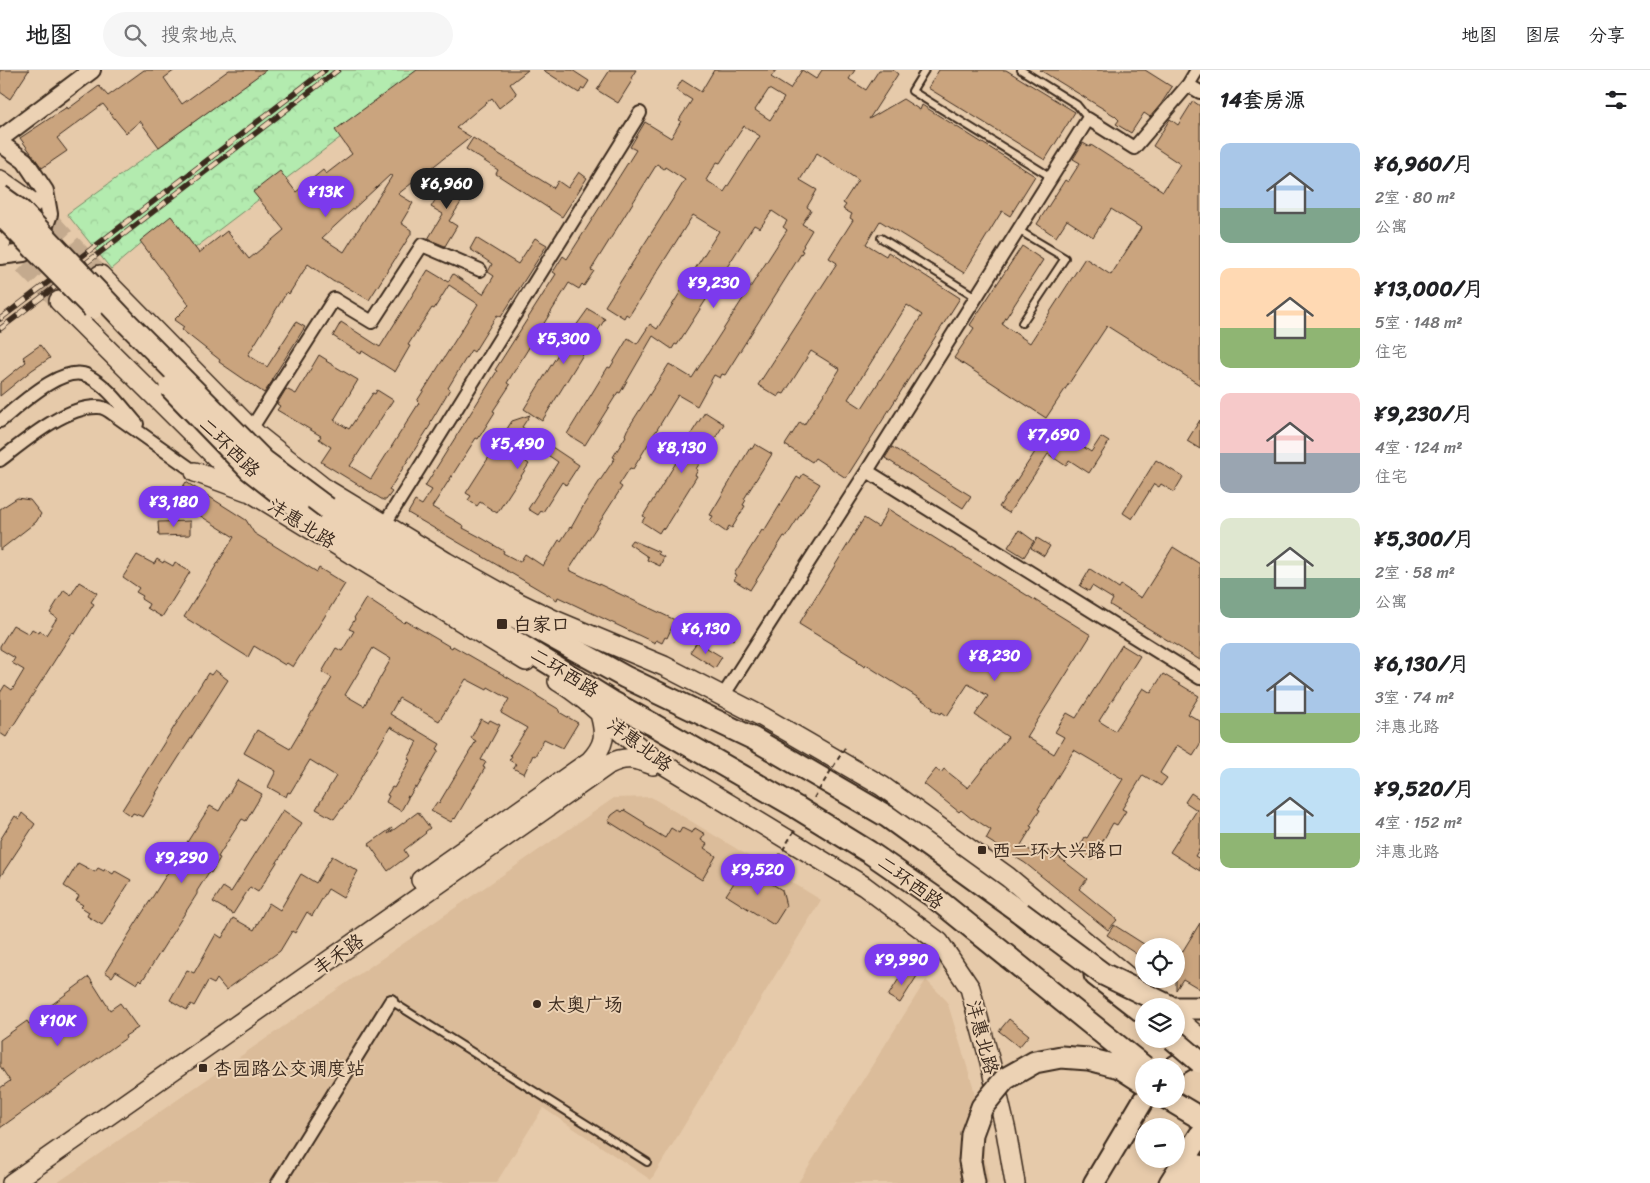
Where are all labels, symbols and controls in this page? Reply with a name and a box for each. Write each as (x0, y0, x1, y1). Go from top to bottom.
search box (103, 12, 453, 57)
text: 地图 (25, 14, 73, 56)
text: 搜索地点 (161, 18, 237, 51)
text: 地图 (1461, 19, 1497, 51)
text: 图层 (1525, 19, 1561, 51)
text: 分享 (1589, 19, 1625, 51)
icon: search (121, 21, 149, 49)
text: 14套房源 (1220, 81, 1305, 119)
icon: filters (1602, 86, 1630, 114)
text: ¥6,960/月 (1375, 145, 1474, 183)
icon: home (1260, 163, 1320, 223)
pin: ¥6,960 (406, 168, 488, 210)
text: ¥6,960 (421, 169, 473, 198)
pin: ¥13K (296, 176, 356, 218)
text: ¥13K (309, 177, 343, 206)
text: 2室 · 80 m² (1375, 183, 1455, 212)
text: 公寓 (1375, 212, 1407, 241)
pin: ¥9,230 (673, 266, 755, 309)
text: ¥9,230 (688, 268, 740, 297)
text: ¥13,000/月 (1375, 270, 1484, 308)
icon: home (1260, 288, 1320, 348)
text: 5室 · 148 m² (1375, 308, 1463, 337)
pin: ¥5,300 (523, 322, 605, 365)
text: ¥5,300 (538, 324, 590, 353)
text: 住宅 (1375, 337, 1407, 366)
text: ¥9,230/月 (1375, 395, 1474, 433)
street label: 二环西路 (191, 409, 268, 486)
icon: home (1260, 413, 1320, 473)
pin: ¥7,690 (1013, 418, 1095, 461)
text: ¥7,690 (1028, 420, 1080, 449)
pin: ¥5,490 (477, 428, 559, 470)
text: ¥5,490 (492, 429, 544, 458)
pin: ¥8,130 (641, 432, 723, 474)
text: ¥8,130 (658, 433, 706, 462)
text: 4室 · 124 m² (1375, 433, 1462, 462)
text: 住宅 (1375, 462, 1407, 491)
pin: ¥3,180 (133, 486, 215, 528)
text: ¥3,180 (150, 487, 198, 516)
street label: 沣惠北路 (261, 489, 343, 558)
text: ¥5,300/月 (1375, 520, 1475, 558)
icon: home (1260, 538, 1320, 598)
text: 2室 · 58 m² (1375, 558, 1455, 587)
text: 公寓 (1375, 587, 1407, 616)
place label: 白家口 (513, 608, 570, 641)
pin: ¥6,130 (665, 612, 747, 655)
text: ¥6,130 (682, 614, 730, 643)
marker: 白家口 (495, 617, 509, 631)
street label: 二环西路 (524, 638, 606, 707)
pin: ¥8,230 (954, 640, 1036, 682)
text: ¥8,230 (970, 641, 1020, 670)
text: ¥6,130/月 (1375, 645, 1469, 683)
icon: home (1260, 663, 1320, 723)
text: 3室 · 74 m² (1375, 683, 1454, 712)
street label: 沣惠北路 (599, 708, 680, 780)
text: 沣惠北路 (1375, 712, 1439, 741)
text: ¥9,520/月 (1375, 770, 1475, 808)
icon: home (1260, 788, 1320, 848)
text: 4室 · 152 m² (1375, 808, 1462, 837)
place label: 西二环大兴路口 (992, 834, 1125, 867)
text: 沣惠北路 (1375, 837, 1439, 866)
pin: ¥9,290 (141, 842, 223, 884)
text: ¥9,290 (156, 843, 208, 872)
marker: 西二环大兴路口 (976, 844, 988, 856)
street label: 二环西路 (870, 847, 951, 918)
pin: ¥9,520 (717, 854, 799, 896)
text: ¥9,520 (732, 855, 784, 884)
street label: 丰禾路 (305, 925, 371, 984)
map controls (1135, 938, 1185, 1168)
button: locate (1135, 938, 1185, 988)
pin: ¥9,990 (861, 944, 943, 986)
text: ¥9,990 (876, 945, 928, 974)
place label: 太奥广场 (547, 988, 623, 1021)
street label: 沣惠北路 (957, 996, 1008, 1078)
marker: 太奥广场 (531, 998, 543, 1010)
button: layers (1135, 998, 1185, 1048)
pin: ¥10K (28, 1004, 88, 1047)
text: ¥10K (40, 1006, 76, 1035)
place label: 杏园路公交调度站 (213, 1052, 365, 1085)
button: + (1135, 1058, 1185, 1108)
marker: 杏园路公交调度站 (197, 1062, 209, 1074)
button: − (1135, 1118, 1185, 1168)

